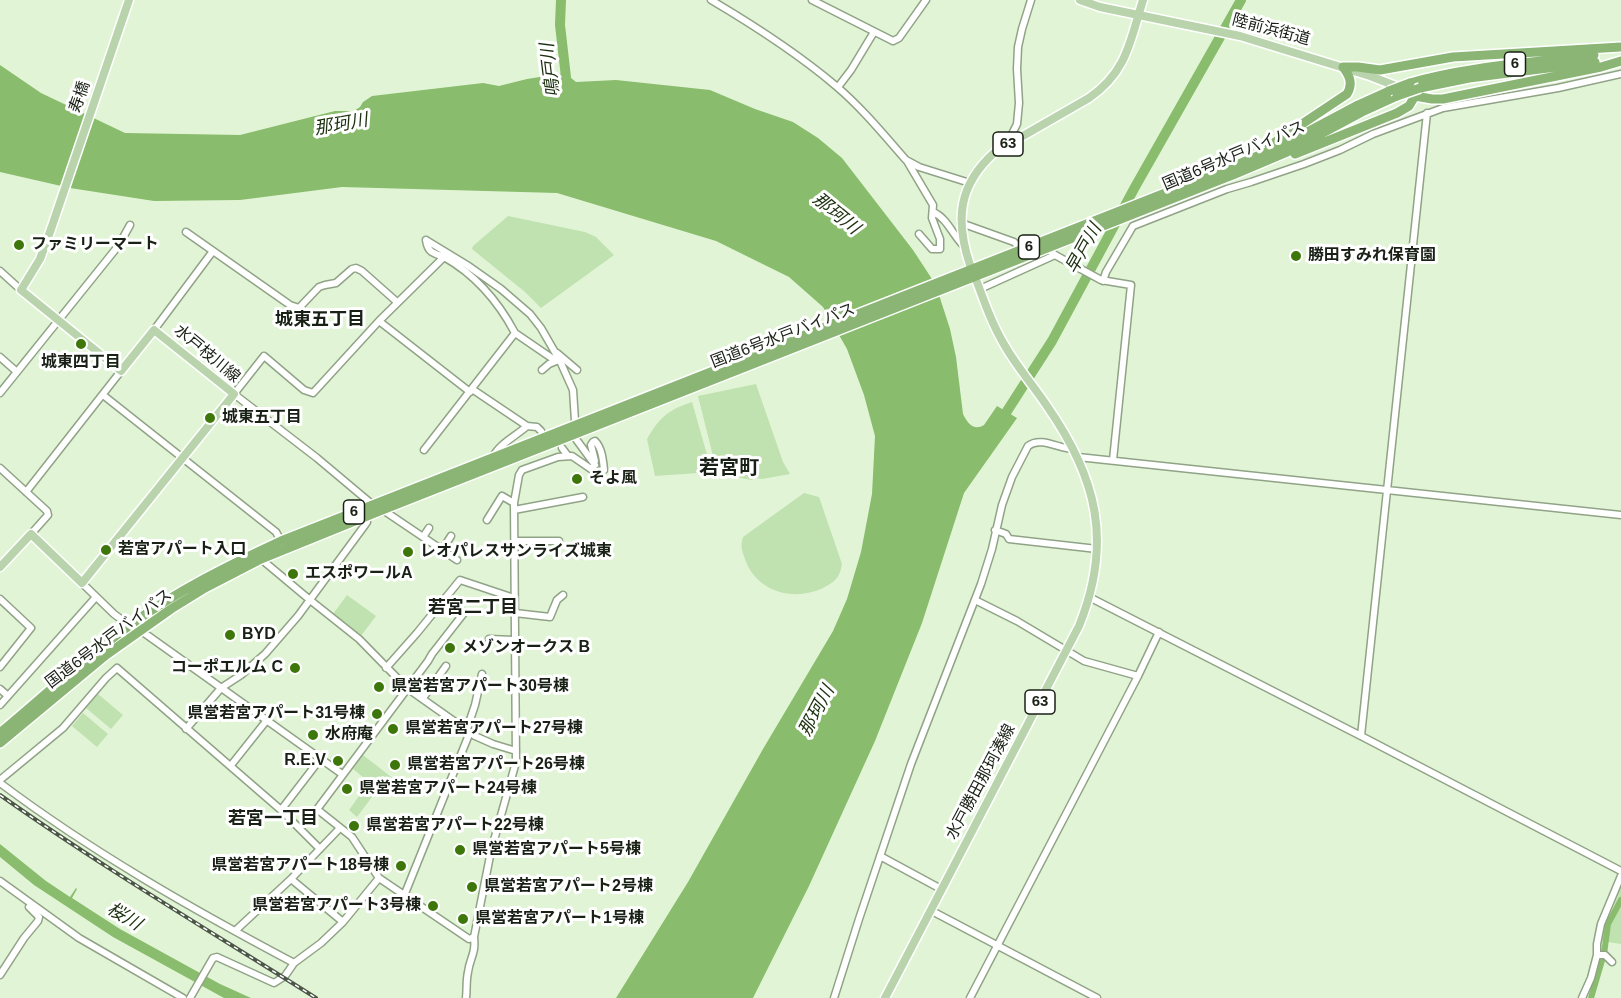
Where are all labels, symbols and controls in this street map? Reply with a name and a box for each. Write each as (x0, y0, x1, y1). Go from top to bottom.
street label: 陸前浜街道 (1230, 10, 1312, 50)
water label: 鳴戸川 (537, 42, 565, 98)
road number: 6 (1504, 52, 1526, 76)
street label: 寿橋 (66, 79, 94, 115)
water label: 那珂川 (313, 110, 369, 140)
street label: 国道6号水戸バイパス (1160, 117, 1308, 195)
road number: 63 (993, 132, 1023, 156)
water label: 那珂川 (808, 189, 864, 239)
water label: 早戸川 (1061, 220, 1107, 278)
place label: ファミリーマート (31, 235, 159, 255)
road number: 6 (1018, 235, 1040, 259)
marker: ファミリーマート (12, 238, 26, 252)
place label: 勝田すみれ保育園 (1308, 246, 1436, 266)
marker: 勝田すみれ保育園 (1289, 249, 1303, 263)
street label: 国道6号水戸バイパス (708, 300, 858, 372)
district label: 城東五丁目 (275, 309, 365, 331)
street label: 水戸枝川線 (170, 321, 244, 387)
marker: 城東四丁目 (74, 337, 88, 351)
place label: 城東四丁目 (41, 353, 121, 373)
place label: 城東五丁目 (222, 408, 302, 428)
marker: 城東五丁目 (203, 411, 217, 425)
district label: 若宮町 (699, 456, 759, 480)
place label: そよ風 (589, 469, 637, 489)
marker: そよ風 (570, 472, 584, 486)
road number: 6 (344, 500, 364, 524)
place label: 若宮アパート入口 (118, 540, 246, 560)
place label: レオパレスサンライズ城東 (420, 542, 612, 562)
marker: 若宮アパート入口 (99, 543, 113, 557)
marker: レオパレスサンライズ城東 (401, 545, 415, 559)
place label: エスポワールA (305, 564, 413, 584)
marker: エスポワールA (286, 567, 300, 581)
street label: 国道6号水戸バイパス (42, 585, 176, 693)
district label: 若宮二丁目 (428, 597, 518, 619)
place label: BYD (242, 625, 276, 645)
marker: BYD (223, 628, 237, 642)
place label: メゾンオークス B (462, 638, 590, 658)
marker: メゾンオークス B (443, 641, 457, 655)
place label: コーポエルム C (171, 658, 283, 678)
marker: コーポエルム C (288, 661, 302, 675)
place label: 県営若宮アパート30号棟 (391, 677, 569, 697)
marker: 県営若宮アパート30号棟 (372, 680, 386, 694)
water label: 那珂川 (795, 682, 839, 740)
road number: 63 (1025, 690, 1055, 714)
place label: 県営若宮アパート31号棟 (187, 704, 365, 724)
marker: 県営若宮アパート31号棟 (370, 707, 384, 721)
place label: 県営若宮アパート27号棟 (405, 719, 583, 739)
street label: 水戸勝田那珂湊線 (942, 721, 1020, 843)
marker: 県営若宮アパート27号棟 (386, 722, 400, 736)
place label: 水府庵 (325, 725, 373, 745)
marker: 水府庵 (306, 728, 320, 742)
place label: R.E.V (284, 751, 326, 771)
marker: R.E.V (331, 754, 345, 768)
place label: 県営若宮アパート26号棟 (407, 755, 585, 775)
marker: 県営若宮アパート26号棟 (388, 758, 402, 772)
place label: 県営若宮アパート24号棟 (359, 779, 537, 799)
marker: 県営若宮アパート24号棟 (340, 782, 354, 796)
district label: 若宮一丁目 (228, 808, 318, 830)
place label: 県営若宮アパート22号棟 (366, 816, 544, 836)
marker: 県営若宮アパート22号棟 (347, 819, 361, 833)
place label: 県営若宮アパート5号棟 (472, 840, 641, 860)
marker: 県営若宮アパート5号棟 (453, 843, 467, 857)
place label: 県営若宮アパート18号棟 (211, 856, 389, 876)
marker: 県営若宮アパート18号棟 (394, 859, 408, 873)
place label: 県営若宮アパート2号棟 (484, 877, 653, 897)
marker: 県営若宮アパート2号棟 (465, 880, 479, 894)
place label: 県営若宮アパート3号棟 (252, 896, 421, 916)
water label: 桜川 (103, 898, 145, 936)
marker: 県営若宮アパート3号棟 (426, 899, 440, 913)
place label: 県営若宮アパート1号棟 (475, 909, 644, 929)
marker: 県営若宮アパート1号棟 (456, 912, 470, 926)

